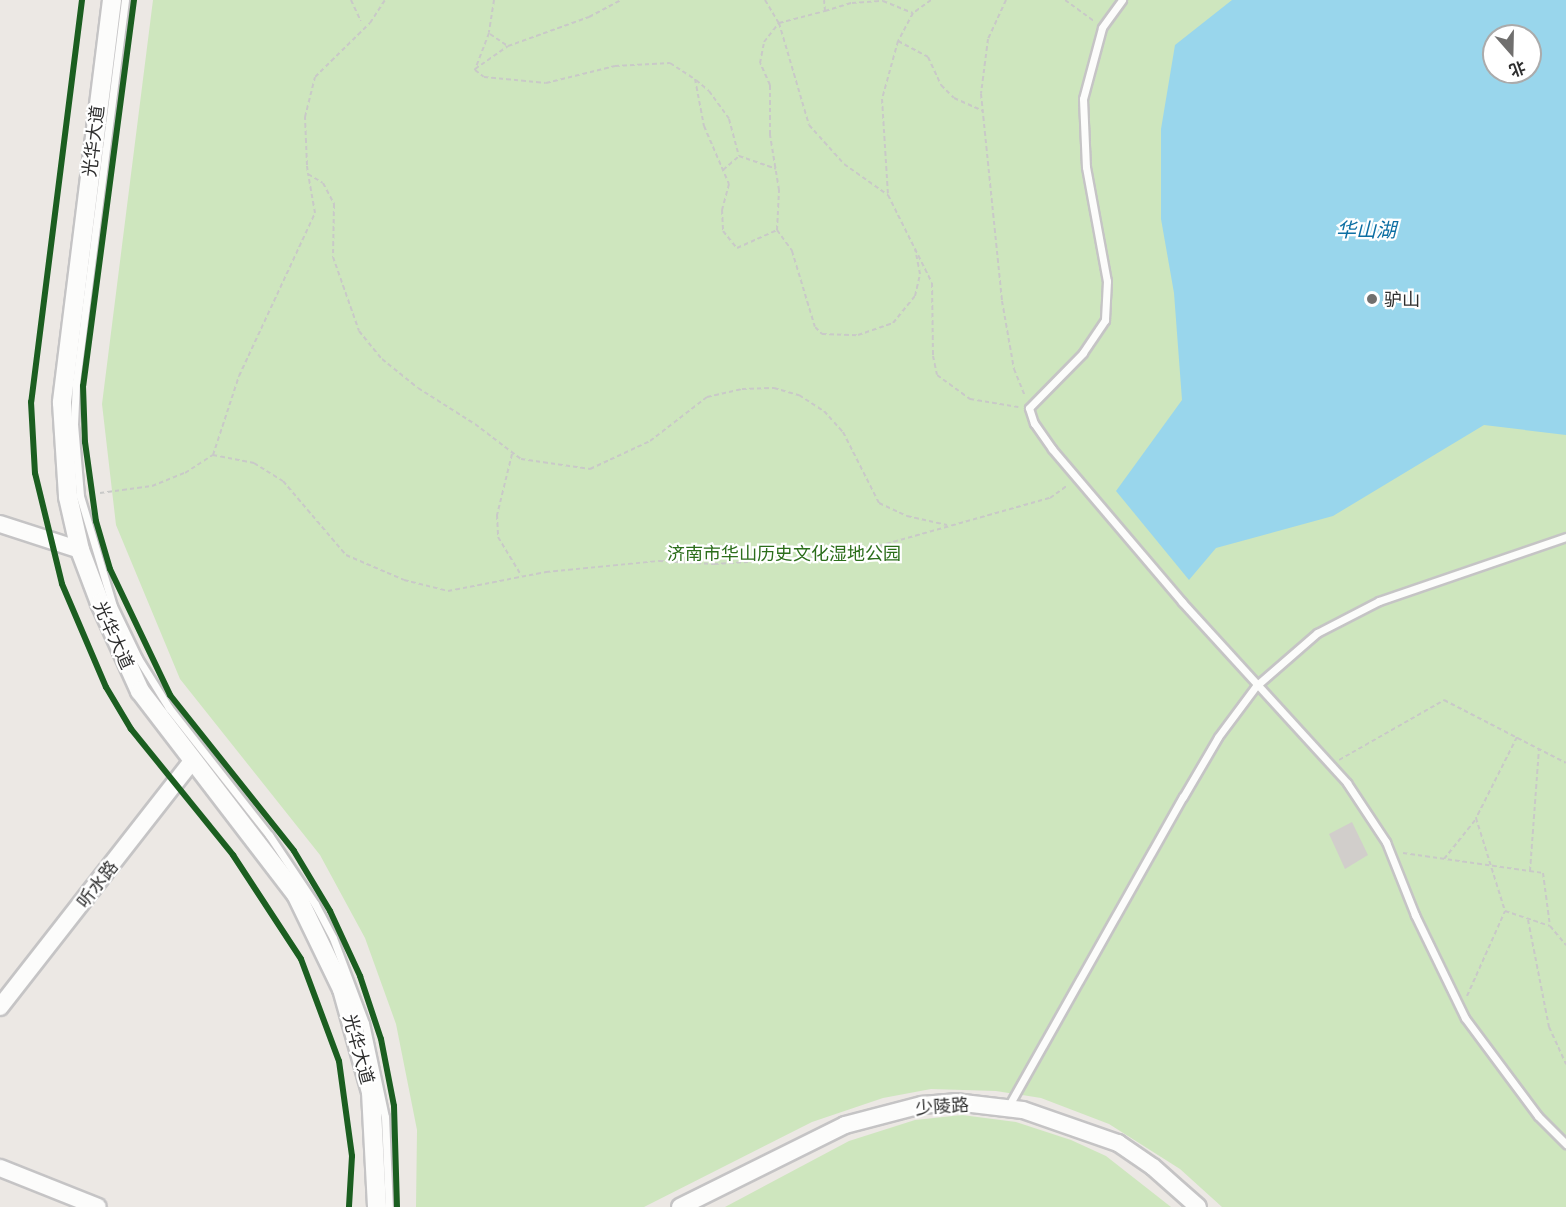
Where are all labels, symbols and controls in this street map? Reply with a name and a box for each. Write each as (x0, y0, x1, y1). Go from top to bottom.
north arrow (1482, 24, 1542, 84)
text: 北 (1507, 58, 1528, 81)
street label: 光华大道 (78, 104, 108, 178)
water label: 华山湖 (1336, 217, 1396, 241)
place label: 驴山 (1384, 288, 1420, 310)
marker: 驴山 (1365, 292, 1379, 306)
park label: 济南市华山历史文化湿地公园 (667, 542, 901, 564)
street label: 光华大道 (89, 598, 139, 672)
street label: 听水路 (72, 856, 122, 912)
street label: 光华大道 (339, 1011, 379, 1087)
street label: 少陵路 (914, 1093, 970, 1119)

